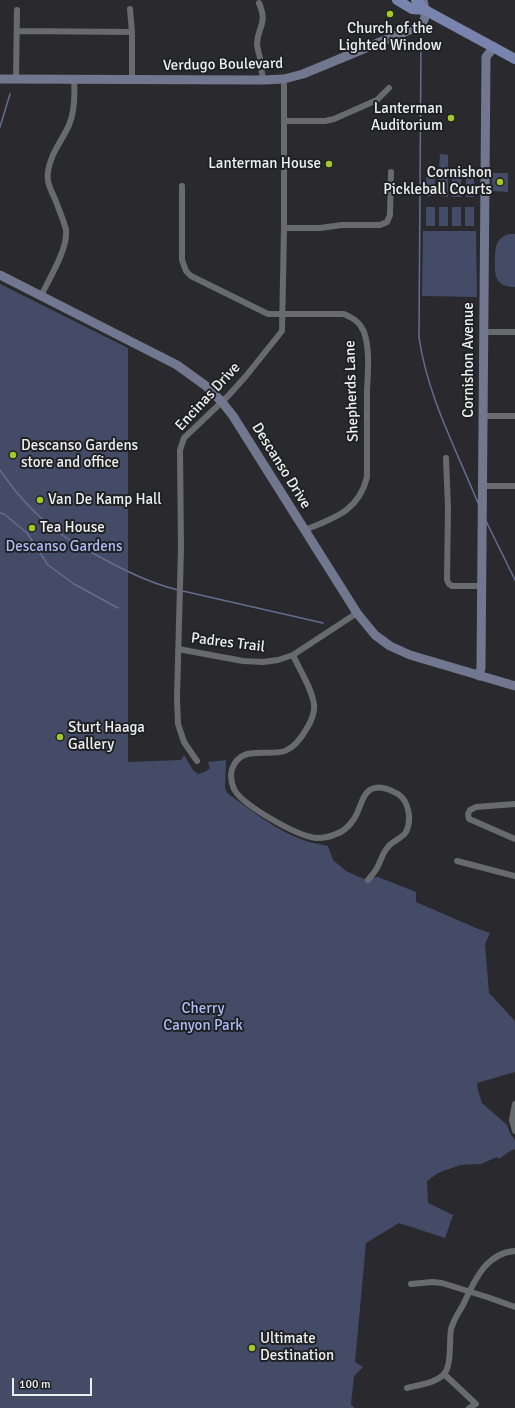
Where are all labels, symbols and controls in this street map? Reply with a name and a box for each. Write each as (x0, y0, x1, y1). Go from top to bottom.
marker: Church of the Lighted Window (385, 9, 395, 19)
place label: Church of the Lighted Window (338, 20, 442, 55)
street label: Verdugo Boulevard (163, 55, 283, 75)
place label: Lanterman Auditorium (371, 100, 443, 135)
marker: Lanterman Auditorium (446, 113, 456, 123)
place label: Lanterman House (208, 155, 321, 173)
marker: Lanterman House (324, 159, 334, 169)
place label: Cornishon Pickleball Courts (383, 164, 492, 199)
marker: Cornishon Pickleball Courts (495, 177, 505, 187)
street label: Cornishon Avenue (460, 302, 478, 418)
street label: Shepherds Lane (341, 340, 363, 442)
street label: Encinas Drive (172, 359, 244, 435)
street label: Descanso Drive (247, 420, 315, 512)
place label: Descanso Gardens store and office (21, 437, 138, 472)
marker: Descanso Gardens store and office (8, 450, 18, 460)
place label: Van De Kamp Hall (48, 491, 162, 509)
marker: Van De Kamp Hall (35, 495, 45, 505)
place label: Tea House (40, 519, 105, 537)
marker: Tea House (27, 523, 37, 533)
park label: Descanso Gardens (5, 538, 123, 556)
street label: Padres Trail (190, 630, 266, 656)
place label: Sturt Haaga Gallery (68, 719, 145, 754)
marker: Sturt Haaga Gallery (55, 732, 65, 742)
park label: Cherry Canyon Park (163, 1000, 243, 1035)
place label: Ultimate Destination (260, 1330, 334, 1365)
marker: Ultimate Destination (247, 1343, 257, 1353)
scale bar (14, 1370, 94, 1396)
text: 100 m (19, 1377, 51, 1392)

